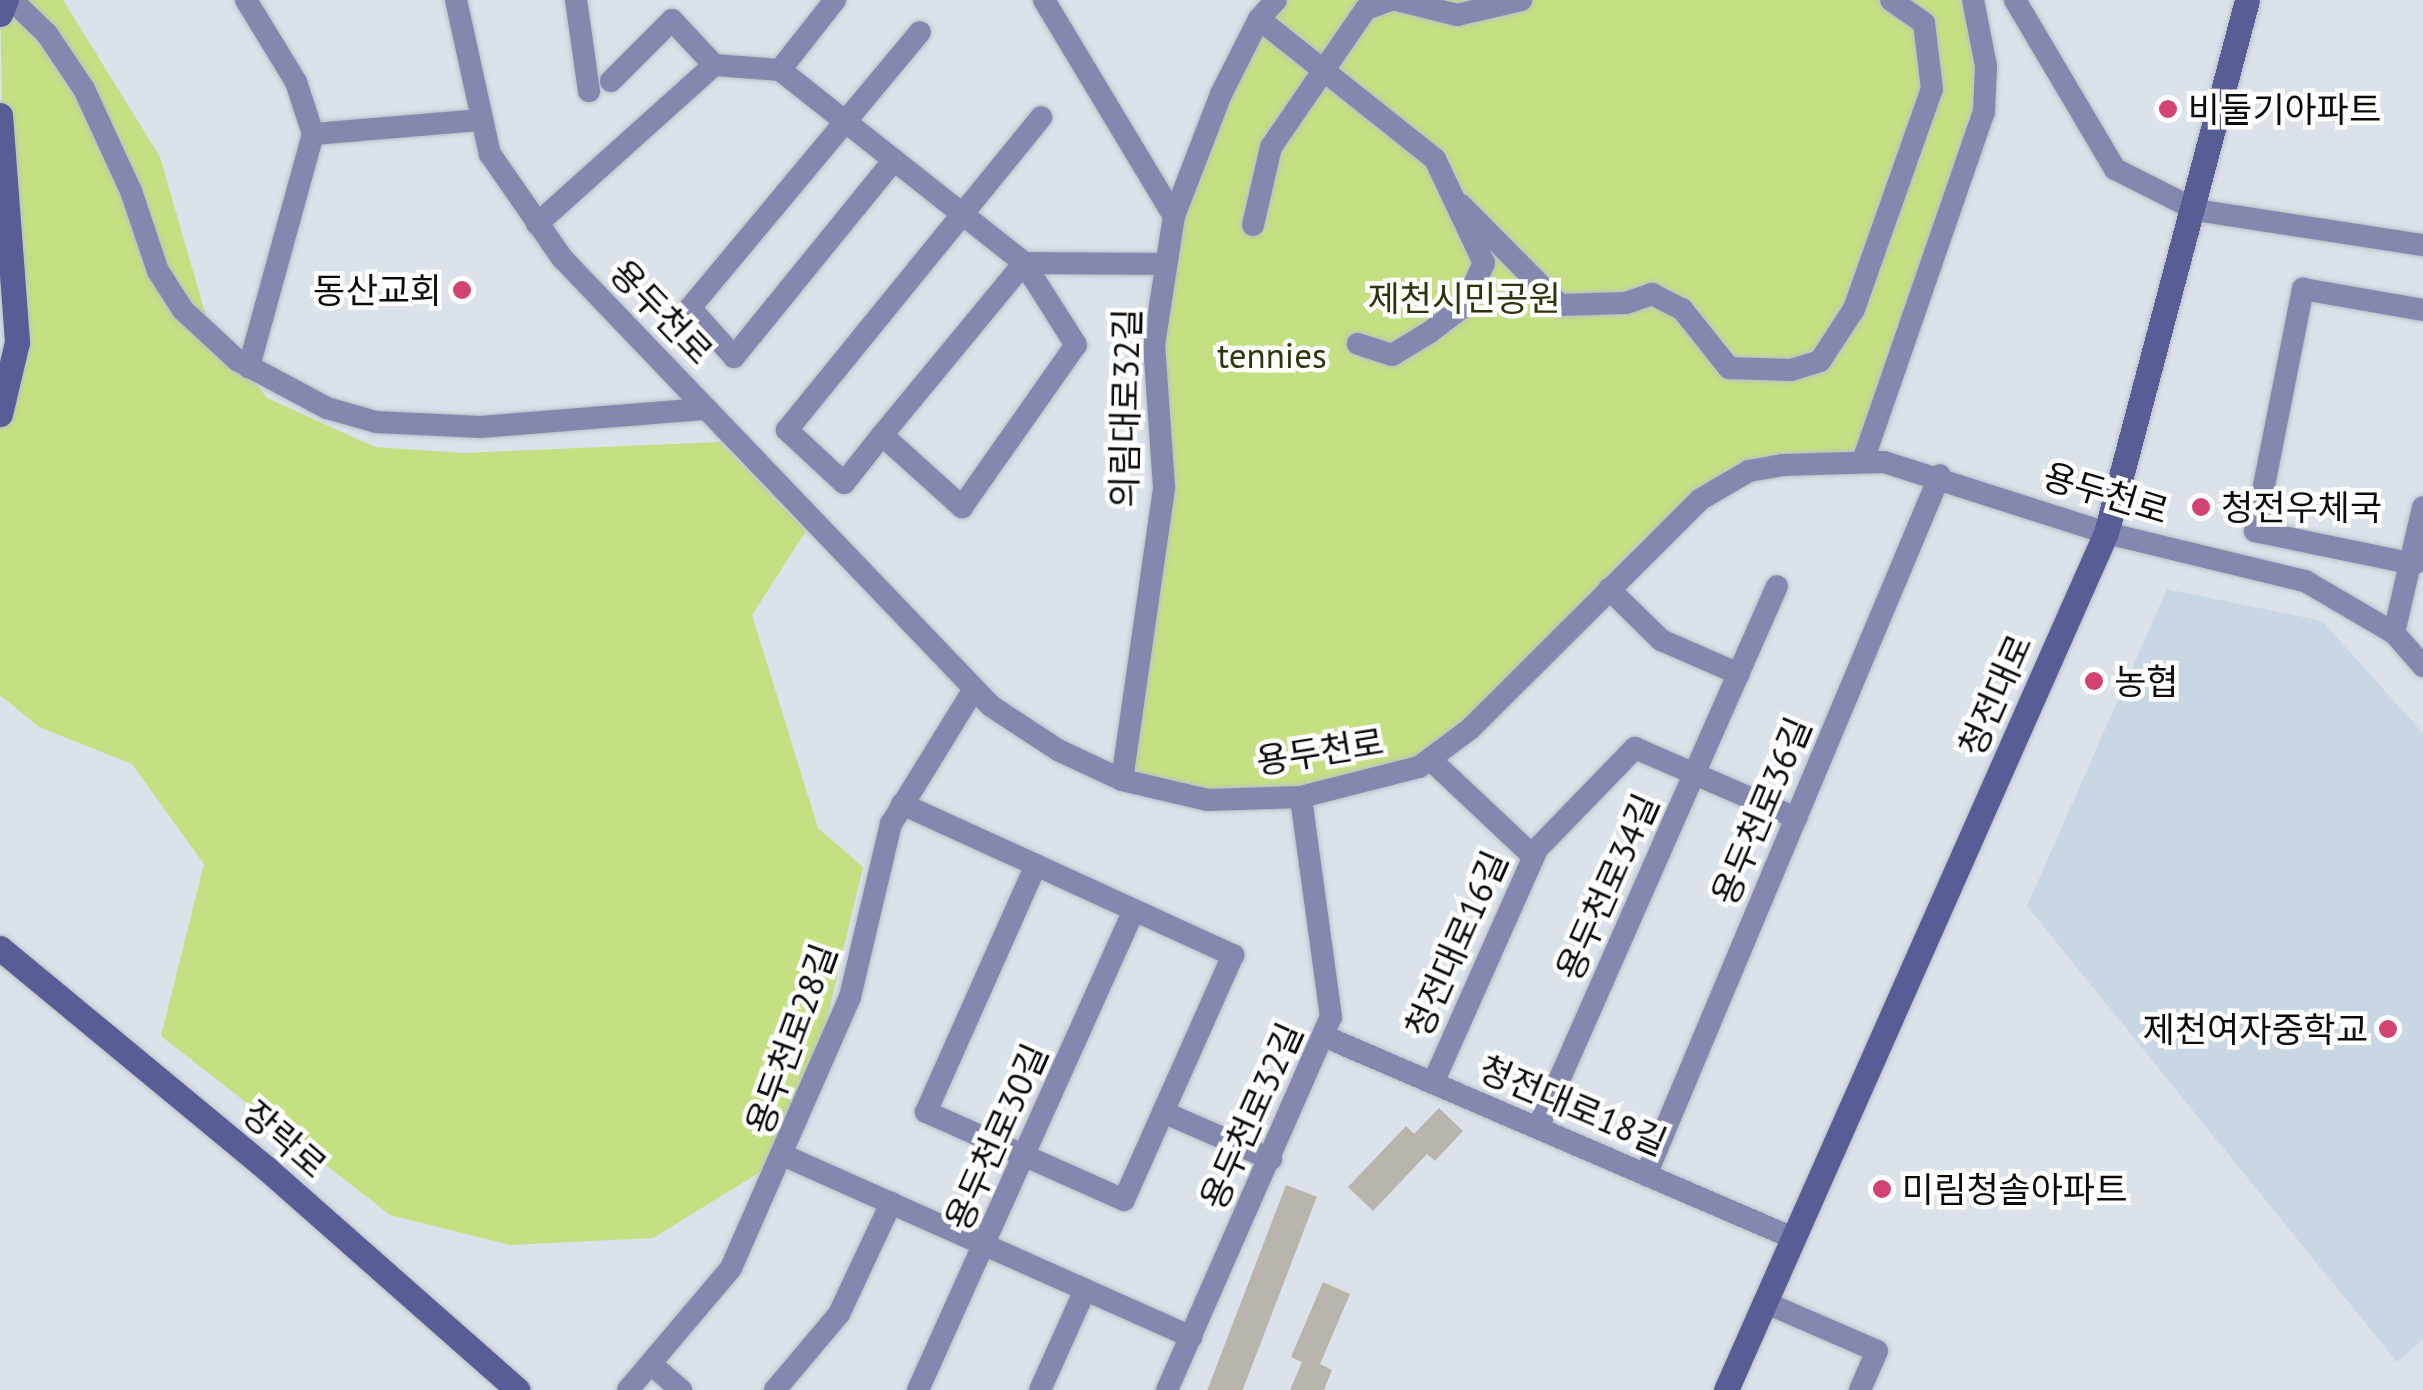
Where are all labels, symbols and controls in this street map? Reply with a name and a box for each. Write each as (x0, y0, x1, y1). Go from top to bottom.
place label: 비둘기아파트 (2188, 88, 2381, 130)
marker: 비둘기아파트 (2157, 98, 2179, 120)
street label: 용두천로 (602, 251, 722, 373)
place label: 동산교회 (313, 269, 442, 311)
park label: 제천시민공원 (1367, 277, 1561, 319)
marker: 동산교회 (451, 279, 473, 301)
street label: 의림대로32길 (1102, 308, 1148, 508)
park label: tennies (1217, 334, 1327, 376)
street label: 용두천로 (2038, 454, 2174, 532)
place label: 청전우체국 (2221, 486, 2382, 528)
marker: 청전우체국 (2190, 496, 2212, 518)
street label: 청전대로 (1950, 628, 2040, 762)
place label: 농협 (2114, 660, 2178, 702)
marker: 농협 (2083, 670, 2105, 692)
street label: 용두천로36길 (1703, 711, 1819, 911)
street label: 용두천로 (1253, 720, 1387, 782)
street label: 용두천로34길 (1547, 787, 1667, 987)
street label: 청전대로16길 (1396, 844, 1516, 1044)
street label: 용두천로28길 (737, 938, 845, 1140)
place label: 제천여자중학교 (2143, 1008, 2368, 1050)
street label: 용두천로32길 (1191, 1016, 1311, 1216)
marker: 제천여자중학교 (2377, 1018, 2399, 1040)
street label: 용두천로30길 (936, 1037, 1056, 1237)
street label: 청전대로18길 (1473, 1047, 1673, 1163)
street label: 장락로 (235, 1091, 335, 1187)
place label: 미림청솔아파트 (1902, 1168, 2127, 1210)
marker: 미림청솔아파트 (1871, 1178, 1893, 1200)

